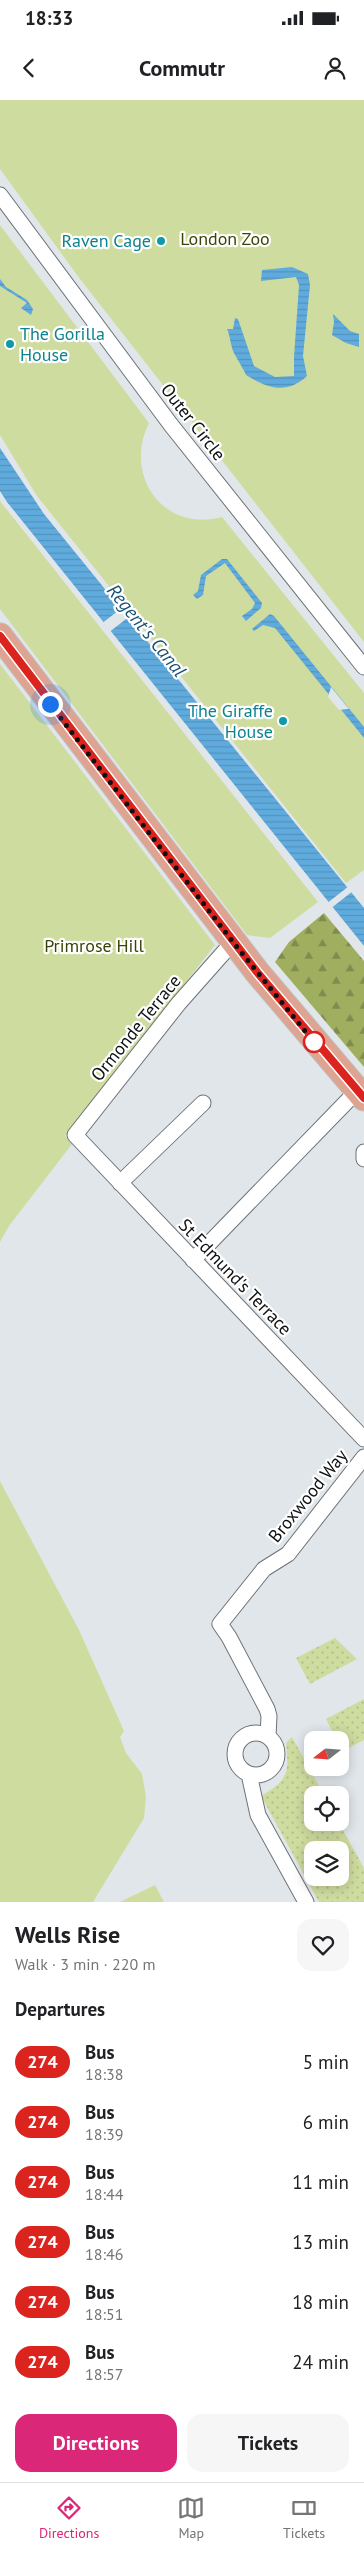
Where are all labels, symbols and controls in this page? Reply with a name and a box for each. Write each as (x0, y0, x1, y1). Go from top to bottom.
text: 18:33 (25, 6, 73, 30)
icon: back (15, 54, 43, 82)
text: Commutr (139, 54, 225, 82)
icon: person (321, 54, 349, 82)
park label: London Zoo (180, 227, 270, 250)
place label: Raven Cage (62, 229, 151, 252)
marker: Raven Cage (155, 235, 167, 247)
place label: The Gorilla House (20, 322, 105, 366)
marker: The Gorilla House (4, 338, 16, 350)
street label: Outer Circle (156, 378, 231, 465)
water label: Regent's Canal (102, 579, 192, 681)
your location (38, 692, 63, 717)
place label: The Giraffe House (188, 699, 273, 743)
marker: The Giraffe House (277, 715, 289, 727)
park label: Primrose Hill (44, 934, 145, 957)
street label: Ormonde Terrace (86, 970, 186, 1086)
unlabelled marker (303, 1031, 325, 1053)
street label: St Edmund's Terrace (174, 1214, 297, 1340)
street label: Broxwood Way (263, 1444, 353, 1547)
north arrow (304, 1731, 349, 1776)
map controls (304, 1731, 349, 1886)
button: locate (304, 1786, 349, 1831)
button: layers (304, 1841, 349, 1886)
text: Wells Rise (15, 1919, 120, 1950)
button: heart (297, 1919, 349, 1971)
text: Walk · 3 min · 220 m (15, 1954, 155, 1974)
text: Departures (15, 1997, 105, 2021)
text: Bus (85, 2040, 114, 2064)
text: 274 (27, 2050, 58, 2073)
text: 5 min (303, 2050, 349, 2074)
text: 18:38 (85, 2064, 123, 2084)
text: Bus (85, 2100, 114, 2124)
text: 274 (27, 2110, 58, 2133)
text: 6 min (303, 2110, 349, 2134)
text: 18:39 (85, 2124, 123, 2144)
text: Bus (85, 2160, 114, 2184)
text: 274 (27, 2170, 58, 2193)
text: 11 min (292, 2170, 349, 2194)
text: 18:44 (85, 2184, 123, 2204)
text: Bus (85, 2220, 114, 2244)
text: 274 (27, 2230, 58, 2253)
text: 13 min (292, 2230, 349, 2254)
text: 18:46 (85, 2244, 123, 2264)
text: Bus (85, 2280, 114, 2304)
text: 274 (27, 2290, 58, 2313)
text: 18 min (292, 2290, 349, 2314)
text: 18:51 (85, 2304, 123, 2324)
text: Bus (85, 2340, 114, 2364)
text: 274 (27, 2350, 58, 2373)
text: 24 min (292, 2350, 349, 2374)
text: 18:57 (85, 2364, 123, 2384)
button: Directions (15, 2414, 177, 2472)
button: Tickets (187, 2414, 349, 2472)
tab: Directions (39, 2494, 99, 2542)
tab: Map (177, 2494, 205, 2542)
tab: Tickets (283, 2494, 325, 2542)

